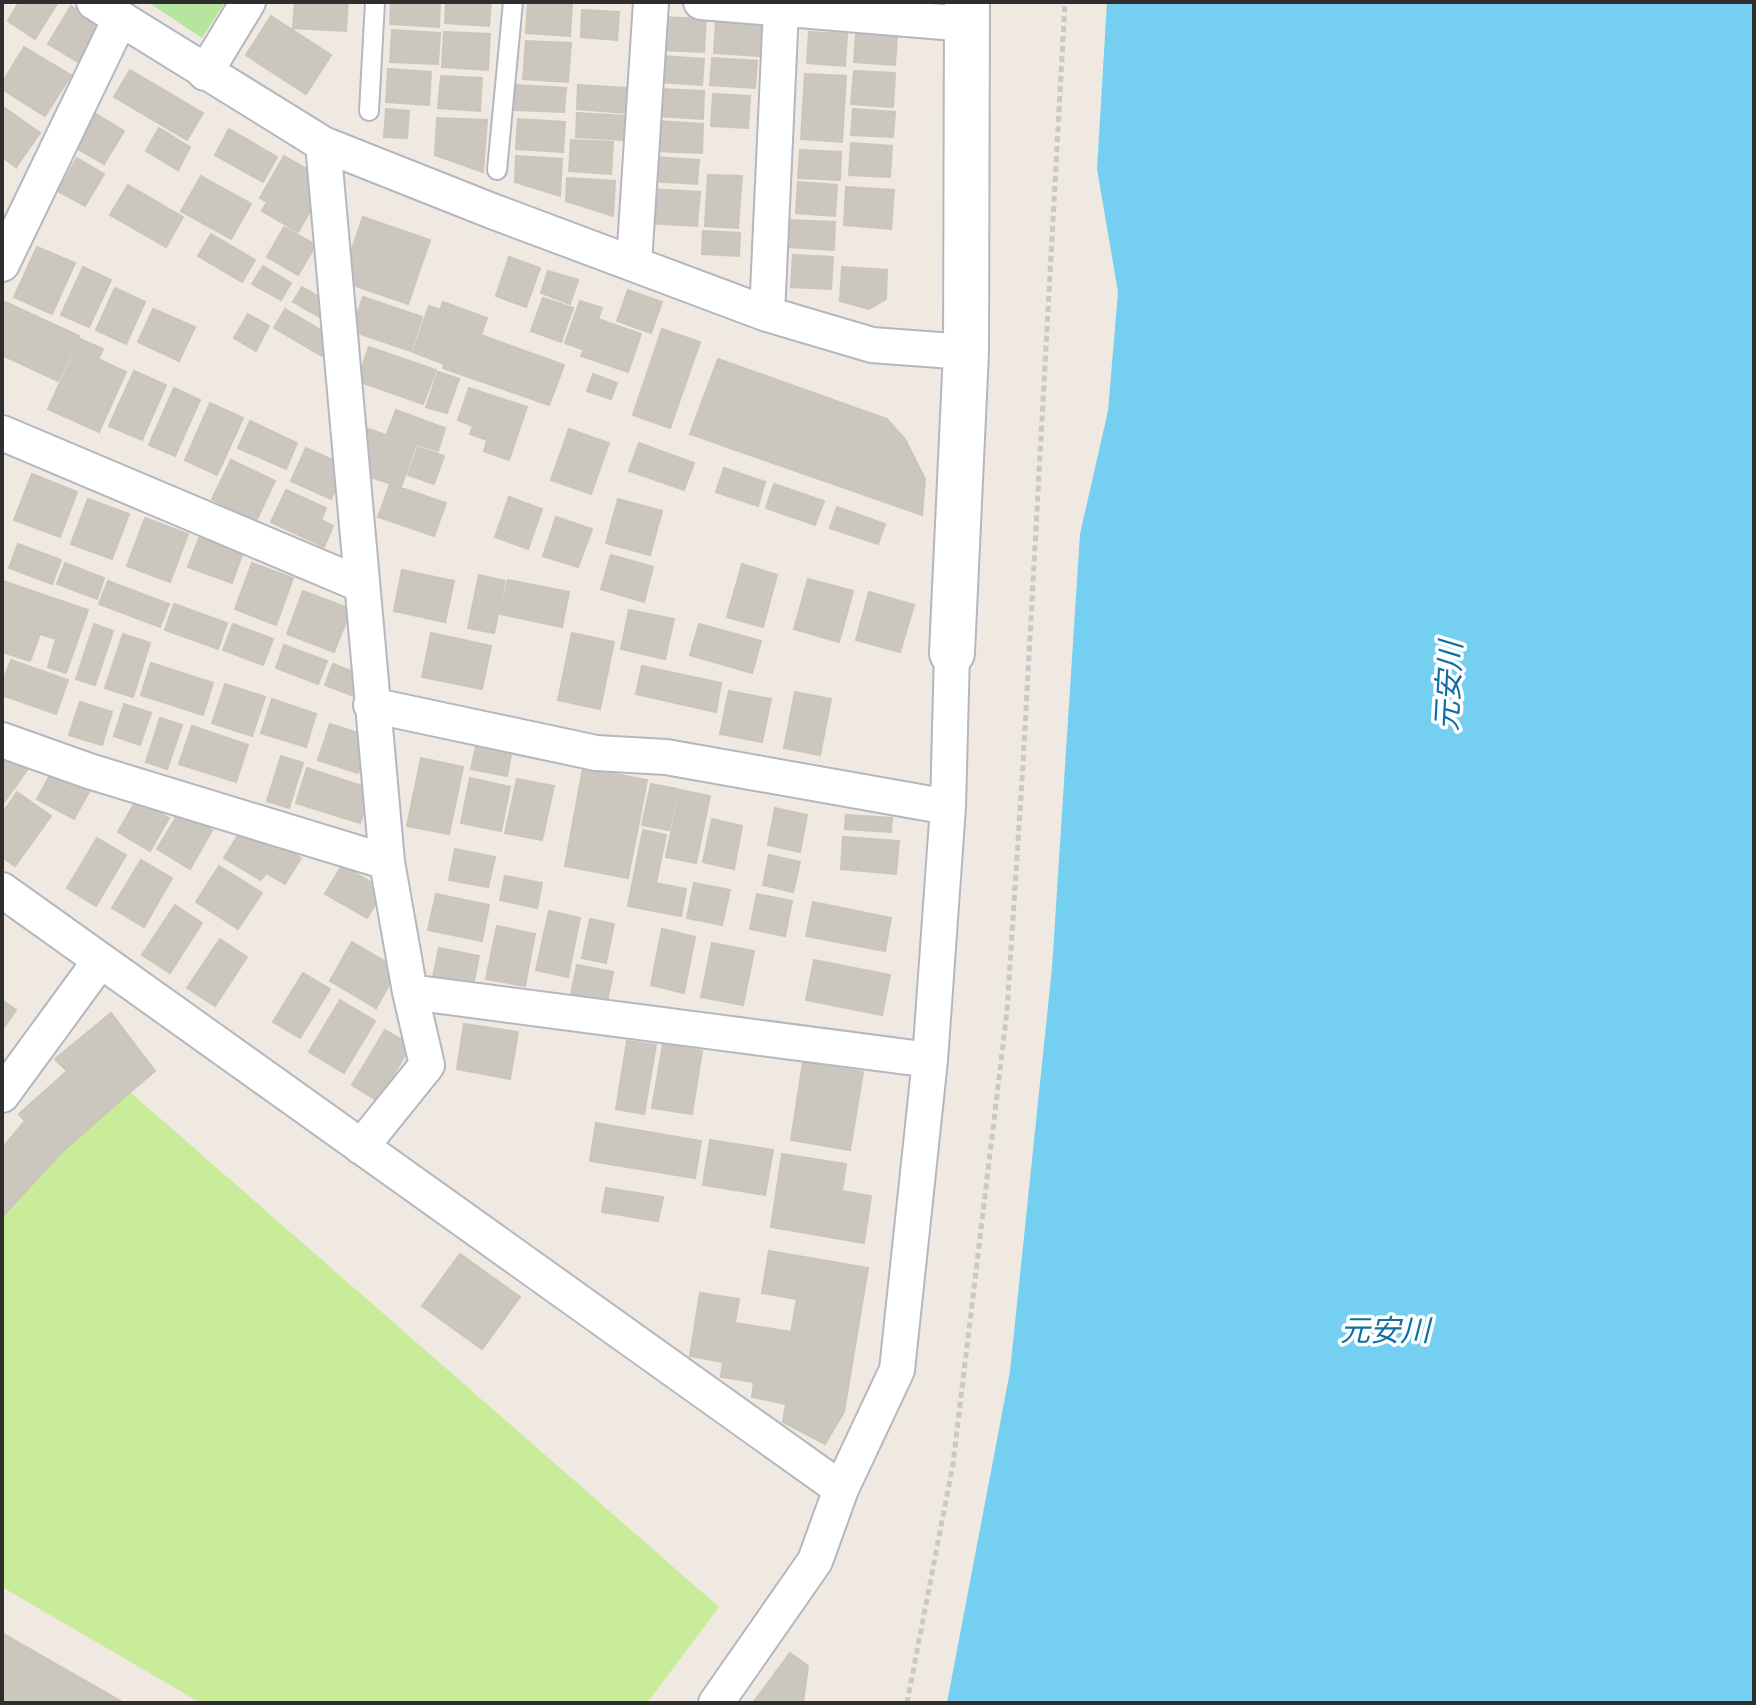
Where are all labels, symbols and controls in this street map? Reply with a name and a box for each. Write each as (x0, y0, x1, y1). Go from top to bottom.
water label: 元安川 (1427, 637, 1467, 732)
water label: 元安川 (1340, 1311, 1433, 1347)

